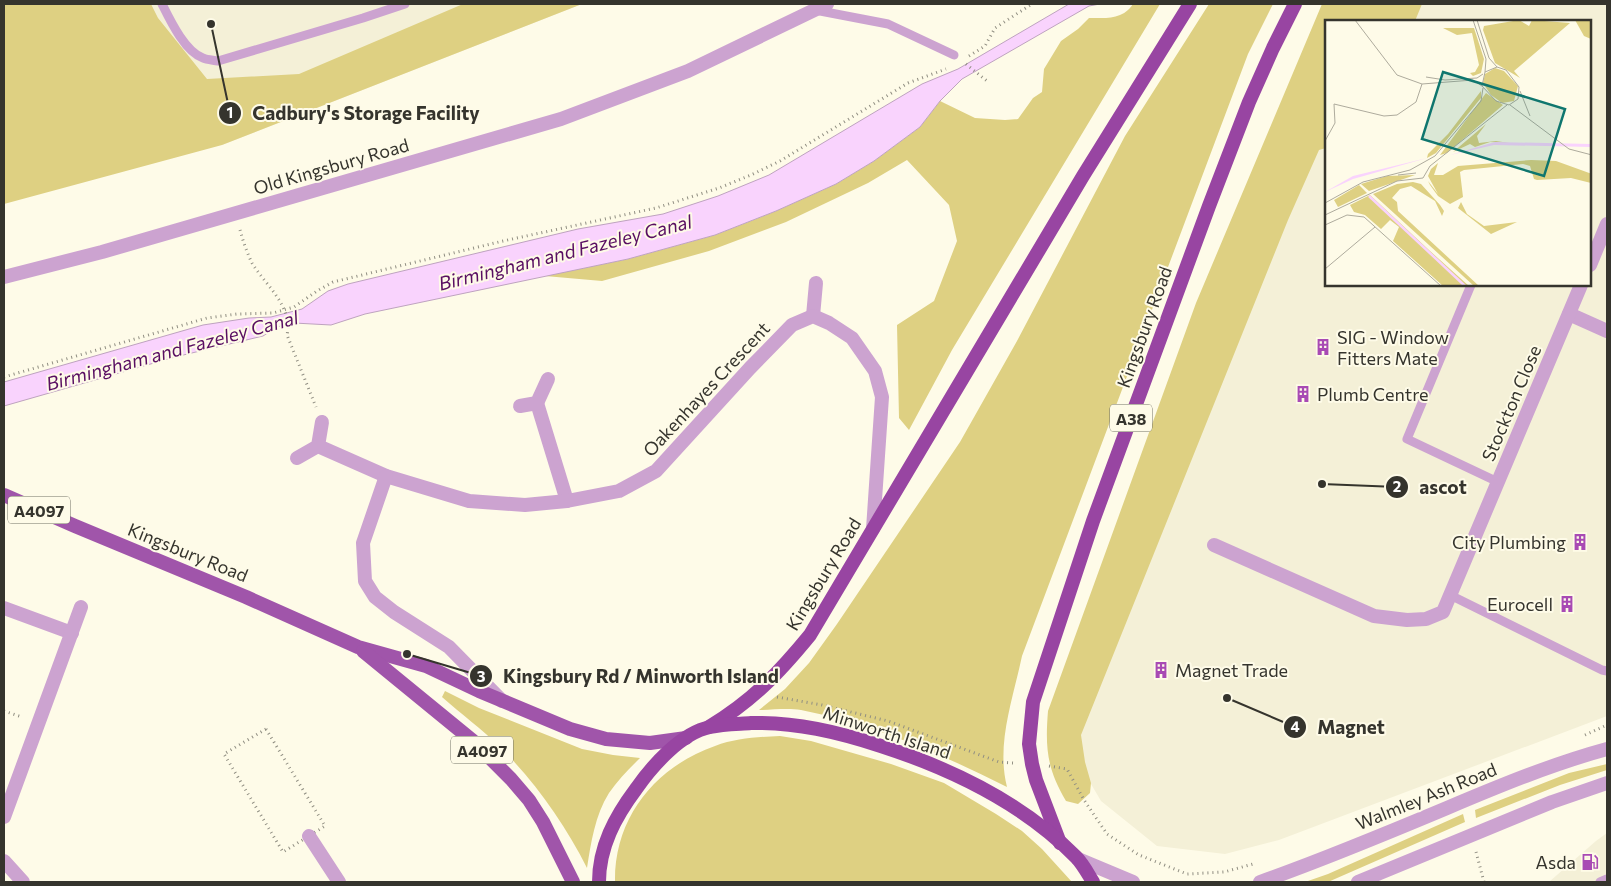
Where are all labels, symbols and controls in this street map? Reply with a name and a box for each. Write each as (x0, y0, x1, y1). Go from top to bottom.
inset map (1325, 20, 1591, 286)
callout: Cadbury's Storage Facility (217, 96, 490, 130)
text: Cadbury's Storage Facility (252, 101, 480, 124)
text: 1 (227, 103, 233, 121)
street label: Old Kingsbury Road (251, 133, 411, 199)
water label: Birmingham and Fazeley Canal (436, 209, 695, 295)
street label: Kingsbury Road (1112, 263, 1176, 391)
water label: Birmingham and Fazeley Canal (43, 305, 302, 395)
street label: Oakenhayes Crescent (638, 317, 774, 461)
place label: SIG - Window Fitters Mate (1337, 326, 1449, 369)
building icon: SIG - Window Fitters Mate (1313, 337, 1333, 357)
street label: Stockton Close (1477, 342, 1545, 464)
place label: Plumb Centre (1317, 383, 1429, 405)
building icon: Plumb Centre (1293, 384, 1313, 404)
road number: A38 (1110, 404, 1152, 432)
callout: ascot (1384, 470, 1477, 504)
text: ascot (1419, 475, 1467, 498)
text: 2 (1393, 477, 1401, 495)
road number: A4097 (8, 496, 70, 524)
street label: Kingsbury Road (781, 514, 865, 634)
street label: Kingsbury Road (125, 518, 251, 586)
place label: City Plumbing (1452, 531, 1566, 553)
building icon: City Plumbing (1570, 532, 1590, 552)
place label: Eurocell (1487, 593, 1553, 615)
building icon: Eurocell (1557, 594, 1577, 614)
callout: Kingsbury Rd / Minworth Island (468, 659, 789, 693)
place label: Magnet Trade (1175, 659, 1288, 681)
building icon: Magnet Trade (1151, 660, 1171, 680)
text: Kingsbury Rd / Minworth Island (503, 664, 779, 687)
text: 3 (477, 667, 486, 685)
street label: Minworth Island (820, 701, 954, 763)
callout: Magnet (1282, 710, 1395, 744)
text: Magnet (1317, 715, 1385, 738)
text: 4 (1290, 717, 1300, 735)
road number: A4097 (451, 736, 513, 764)
street label: Walmley Ash Road (1352, 758, 1500, 834)
place label: Asda (1536, 851, 1576, 873)
fuel station icon: Asda (1580, 852, 1600, 872)

